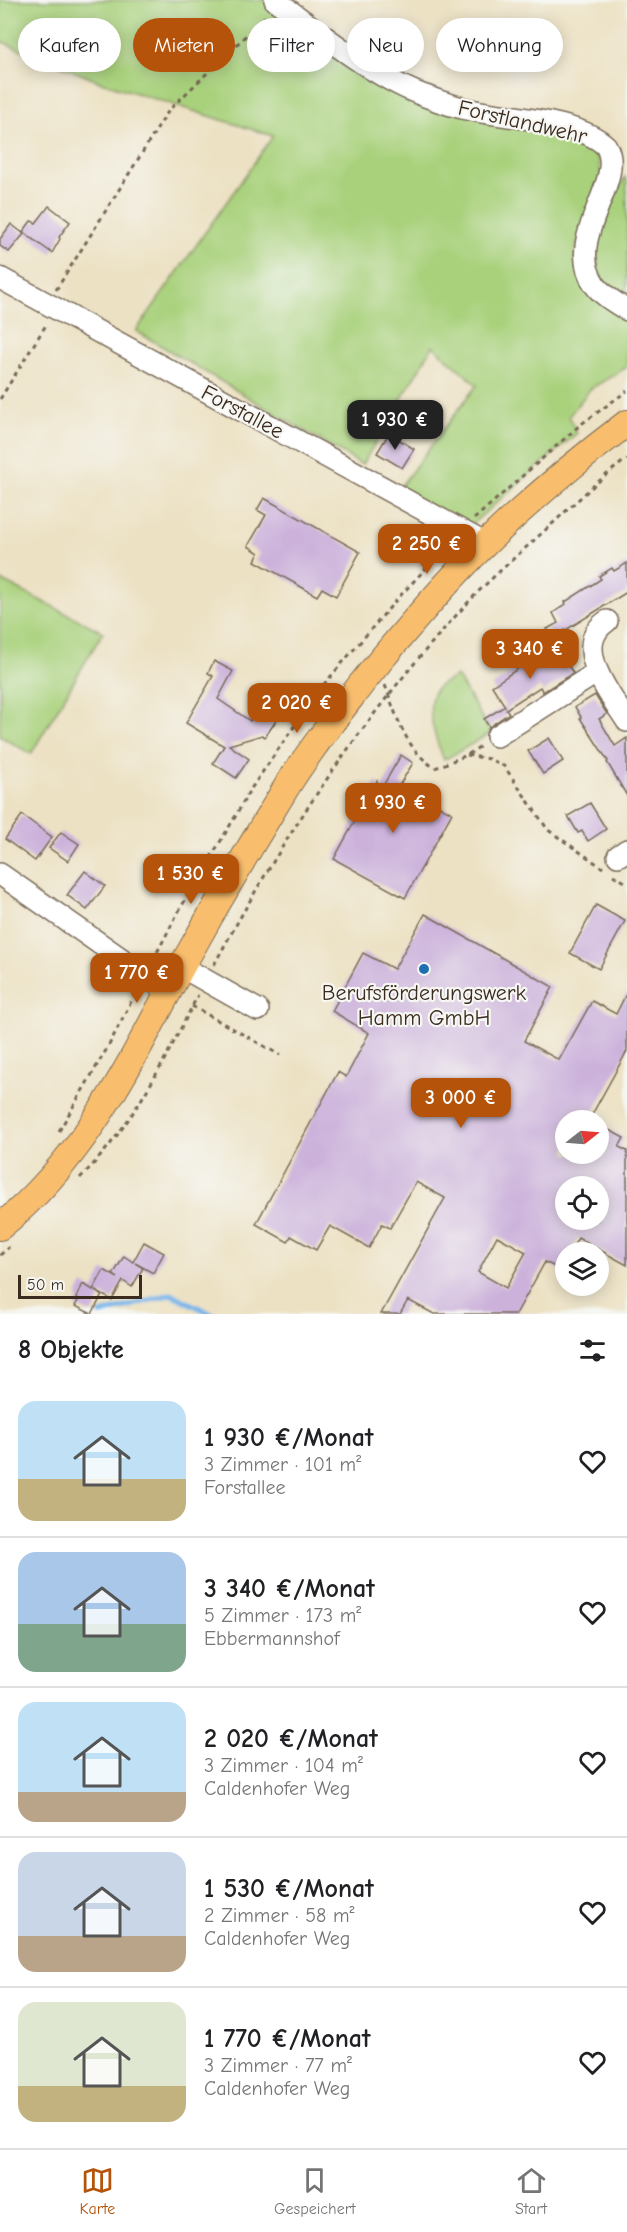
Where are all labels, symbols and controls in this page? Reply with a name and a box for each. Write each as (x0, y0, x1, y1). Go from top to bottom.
chip: Kaufen (18, 18, 121, 72)
chip: Mieten (133, 18, 235, 72)
chip: Filter (247, 18, 335, 72)
chip: Neu (347, 18, 424, 72)
chip: Wohnung (436, 18, 563, 72)
street label: Forstlandwehr (456, 95, 590, 149)
street label: Forstallee (197, 379, 288, 444)
pin: 1 930 € (340, 400, 450, 451)
text: 1 930 € (361, 408, 429, 431)
pin: 2 250 € (372, 524, 482, 575)
text: 2 250 € (392, 532, 462, 555)
pin: 3 340 € (475, 629, 585, 680)
text: 3 340 € (496, 637, 564, 660)
pin: 2 020 € (242, 683, 352, 734)
text: 2 020 € (262, 691, 332, 714)
pin: 1 930 € (338, 783, 448, 834)
text: 1 930 € (359, 791, 427, 814)
pin: 1 530 € (136, 854, 246, 905)
text: 1 530 € (157, 862, 225, 885)
pin: 1 770 € (82, 953, 192, 1004)
text: 1 770 € (104, 961, 170, 984)
marker: Berufsförderungswerk Hamm GmbH (417, 962, 431, 976)
place label: Berufsförderungswerk Hamm GmbH (322, 980, 527, 1031)
pin: 3 000 € (406, 1078, 516, 1129)
text: 3 000 € (425, 1086, 497, 1109)
north arrow (555, 1110, 609, 1164)
map controls (555, 1110, 609, 1296)
button: locate (555, 1176, 609, 1230)
button: layers (555, 1242, 609, 1296)
scale bar (18, 1272, 142, 1300)
text: 50 m (27, 1276, 64, 1294)
icon: filters (576, 1334, 609, 1367)
text: 8 Objekte (18, 1335, 124, 1365)
text: 1 930 €/Monat (204, 1423, 374, 1453)
icon: home (66, 1425, 138, 1497)
icon: heart (576, 1445, 609, 1478)
text: 3 Zimmer · 101 m² (204, 1453, 361, 1476)
text: Forstallee (204, 1476, 286, 1499)
text: 3 340 €/Monat (204, 1574, 375, 1604)
icon: home (66, 1576, 138, 1648)
icon: heart (576, 1596, 609, 1629)
text: 5 Zimmer · 173 m² (204, 1604, 361, 1627)
text: Ebbermannshof (204, 1627, 340, 1650)
text: 2 020 €/Monat (204, 1724, 378, 1754)
icon: home (66, 1726, 138, 1798)
icon: heart (576, 1746, 609, 1779)
text: 3 Zimmer · 104 m² (204, 1754, 363, 1777)
text: Caldenhofer Weg (204, 1777, 350, 1800)
text: 1 530 €/Monat (204, 1874, 374, 1904)
icon: home (66, 1876, 138, 1948)
icon: heart (576, 1896, 609, 1929)
text: 2 Zimmer · 58 m² (204, 1904, 355, 1927)
text: Caldenhofer Weg (204, 1927, 350, 1950)
text: 1 770 €/Monat (204, 2024, 371, 2054)
icon: home (66, 2026, 138, 2098)
icon: heart (576, 2046, 609, 2079)
text: 3 Zimmer · 77 m² (204, 2054, 352, 2077)
text: Caldenhofer Weg (204, 2077, 350, 2100)
tab: Karte (79, 2164, 115, 2218)
tab: Gespeichert (274, 2164, 356, 2218)
tab: Start (515, 2164, 548, 2218)

